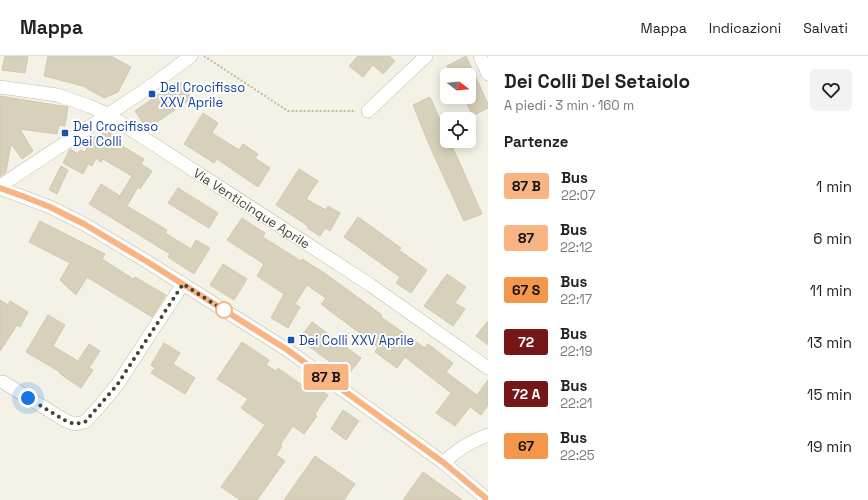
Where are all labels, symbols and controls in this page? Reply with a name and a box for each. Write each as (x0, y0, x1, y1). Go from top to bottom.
text: Mappa (20, 15, 83, 40)
text: Mappa (641, 19, 687, 37)
text: Indicazioni (709, 19, 781, 37)
text: Salvati (803, 19, 848, 37)
north arrow (440, 68, 476, 104)
map controls (440, 68, 476, 148)
text: Dei Colli Del Setaiolo (504, 69, 690, 94)
button: heart (810, 69, 852, 111)
place label: Del Crocifisso XXV Aprile (160, 79, 245, 111)
marker: Del Crocifisso XXV Aprile (147, 89, 157, 99)
text: A piedi · 3 min · 160 m (504, 97, 634, 114)
button: locate (440, 112, 476, 148)
place label: Del Crocifisso Dei Colli (73, 118, 158, 150)
marker: Del Crocifisso Dei Colli (60, 128, 70, 138)
text: Partenze (504, 132, 568, 151)
street label: Via Venticinque Aprile (190, 164, 313, 253)
text: Bus (561, 168, 588, 187)
text: 87 B (512, 177, 541, 195)
text: 1 min (816, 177, 852, 196)
text: 22:07 (561, 187, 595, 204)
text: Bus (560, 220, 587, 239)
text: 87 (518, 229, 534, 247)
text: 6 min (813, 229, 852, 248)
text: 22:12 (560, 239, 592, 256)
text: Bus (560, 272, 587, 291)
text: 67 S (512, 281, 540, 299)
text: 11 min (810, 281, 852, 300)
text: 22:17 (560, 291, 592, 308)
unlabelled marker (215, 301, 233, 319)
text: Bus (560, 324, 587, 343)
place label: Dei Colli XXV Aprile (299, 332, 414, 349)
text: 72 (518, 333, 534, 351)
text: 13 min (807, 333, 852, 352)
marker: Dei Colli XXV Aprile (286, 335, 296, 345)
text: 22:19 (560, 343, 592, 360)
line badge: 87 B (298, 364, 354, 390)
text: 87 B (312, 368, 340, 386)
text: Bus (560, 376, 587, 395)
text: 72 A (512, 385, 540, 403)
text: 15 min (807, 385, 852, 404)
your location (18, 388, 38, 408)
text: 22:21 (560, 395, 593, 412)
text: Bus (560, 428, 587, 447)
text: 67 (518, 437, 534, 455)
text: 19 min (807, 437, 852, 456)
text: 22:25 (560, 447, 595, 464)

